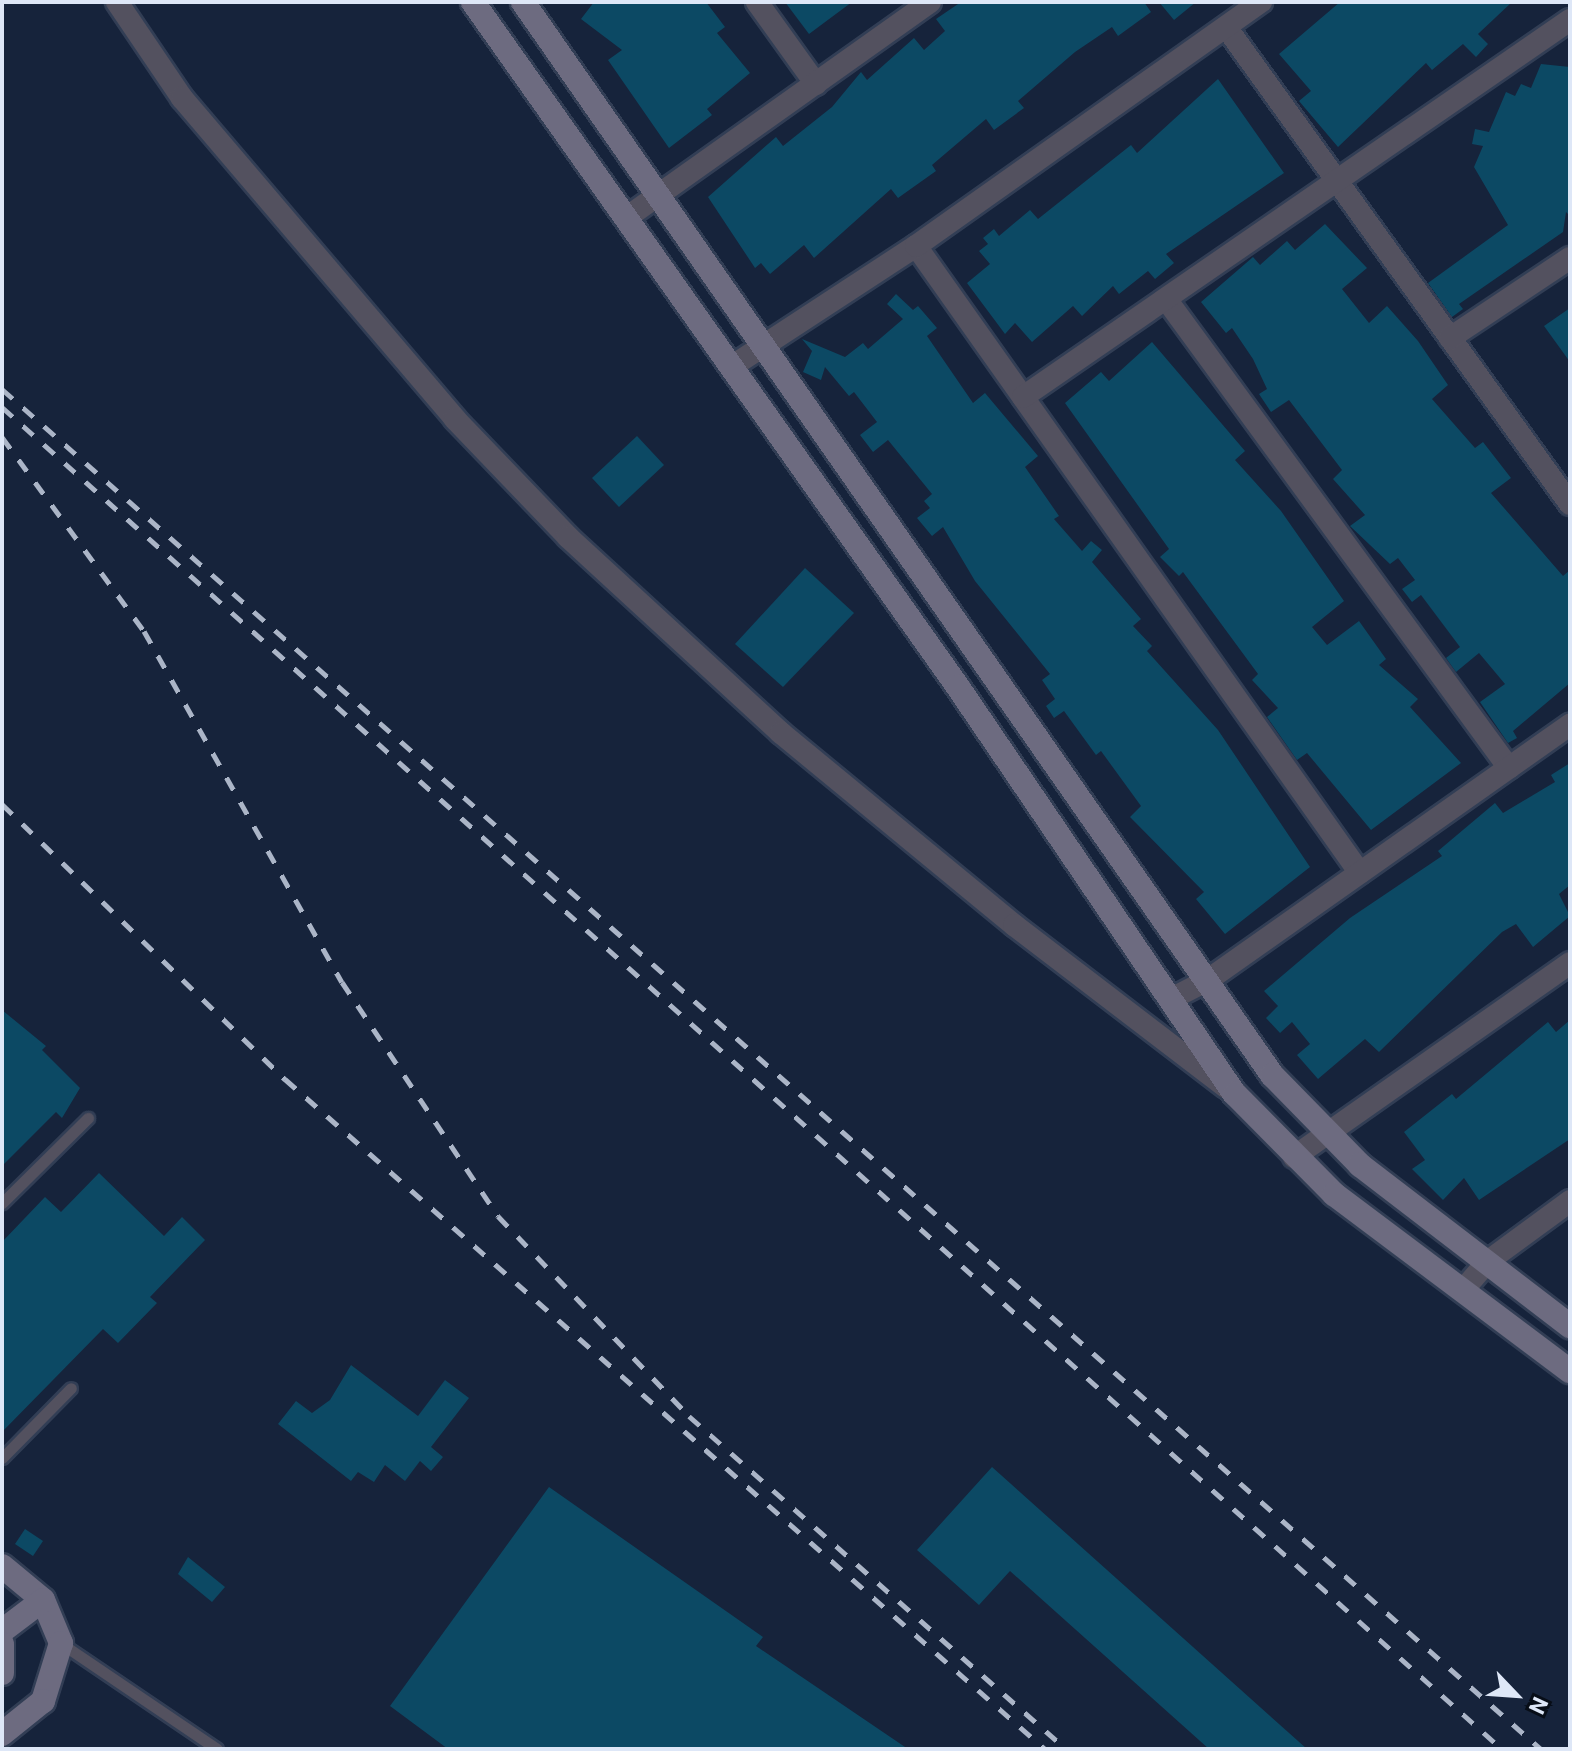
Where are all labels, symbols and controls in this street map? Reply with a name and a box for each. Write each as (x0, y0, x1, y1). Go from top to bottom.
north arrow (1476, 1655, 1556, 1735)
text: N (1524, 1693, 1553, 1718)

